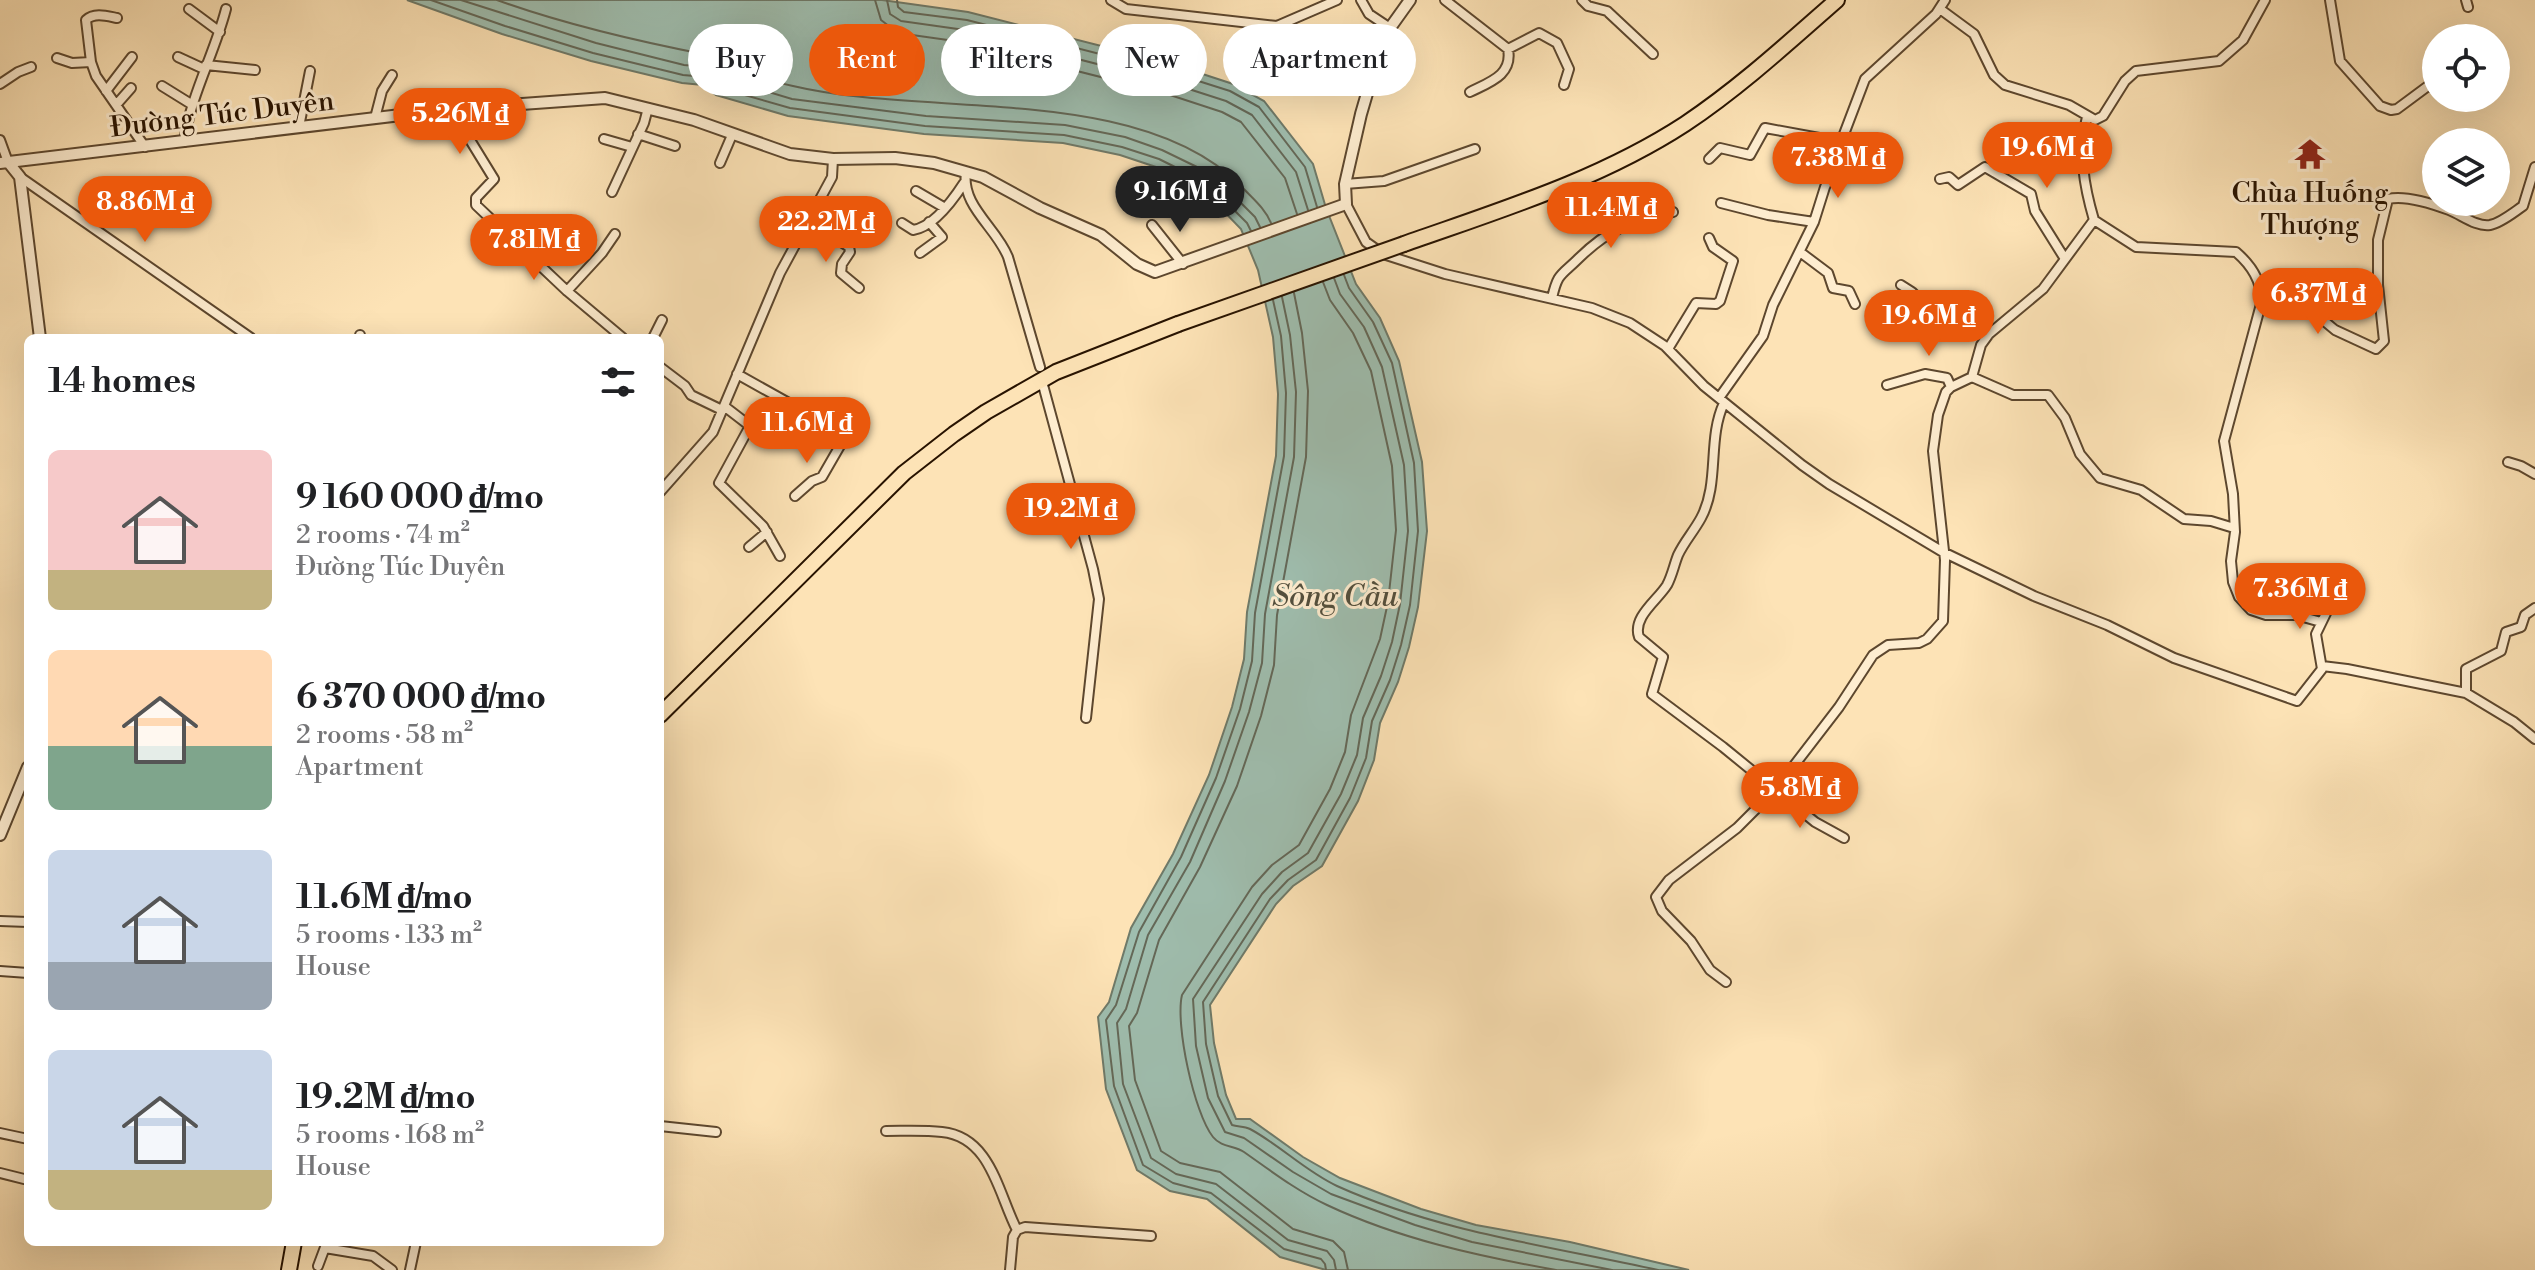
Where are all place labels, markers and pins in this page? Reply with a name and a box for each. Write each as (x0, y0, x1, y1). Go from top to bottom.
pin: 5.26M ₫ (386, 88, 534, 156)
pin: 19.6M ₫ (1973, 122, 2121, 190)
pin: 7.38M ₫ (1764, 132, 1912, 200)
temple icon: Chùa Huống Thượng (2293, 137, 2327, 171)
pin: 9.16M ₫ (1106, 166, 1254, 234)
pin: 8.86M ₫ (71, 176, 219, 244)
place label: Chùa Huống Thượng (2231, 176, 2389, 243)
pin: 11.4M ₫ (1537, 182, 1685, 250)
pin: 22.2M ₫ (752, 196, 900, 264)
pin: 7.81M ₫ (460, 214, 608, 282)
pin: 6.37M ₫ (2244, 268, 2392, 336)
pin: 19.6M ₫ (1855, 290, 2003, 358)
pin: 11.6M ₫ (733, 397, 881, 465)
pin: 19.2M ₫ (997, 483, 1145, 551)
pin: 7.36M ₫ (2226, 563, 2374, 631)
pin: 5.8M ₫ (1735, 762, 1865, 830)

